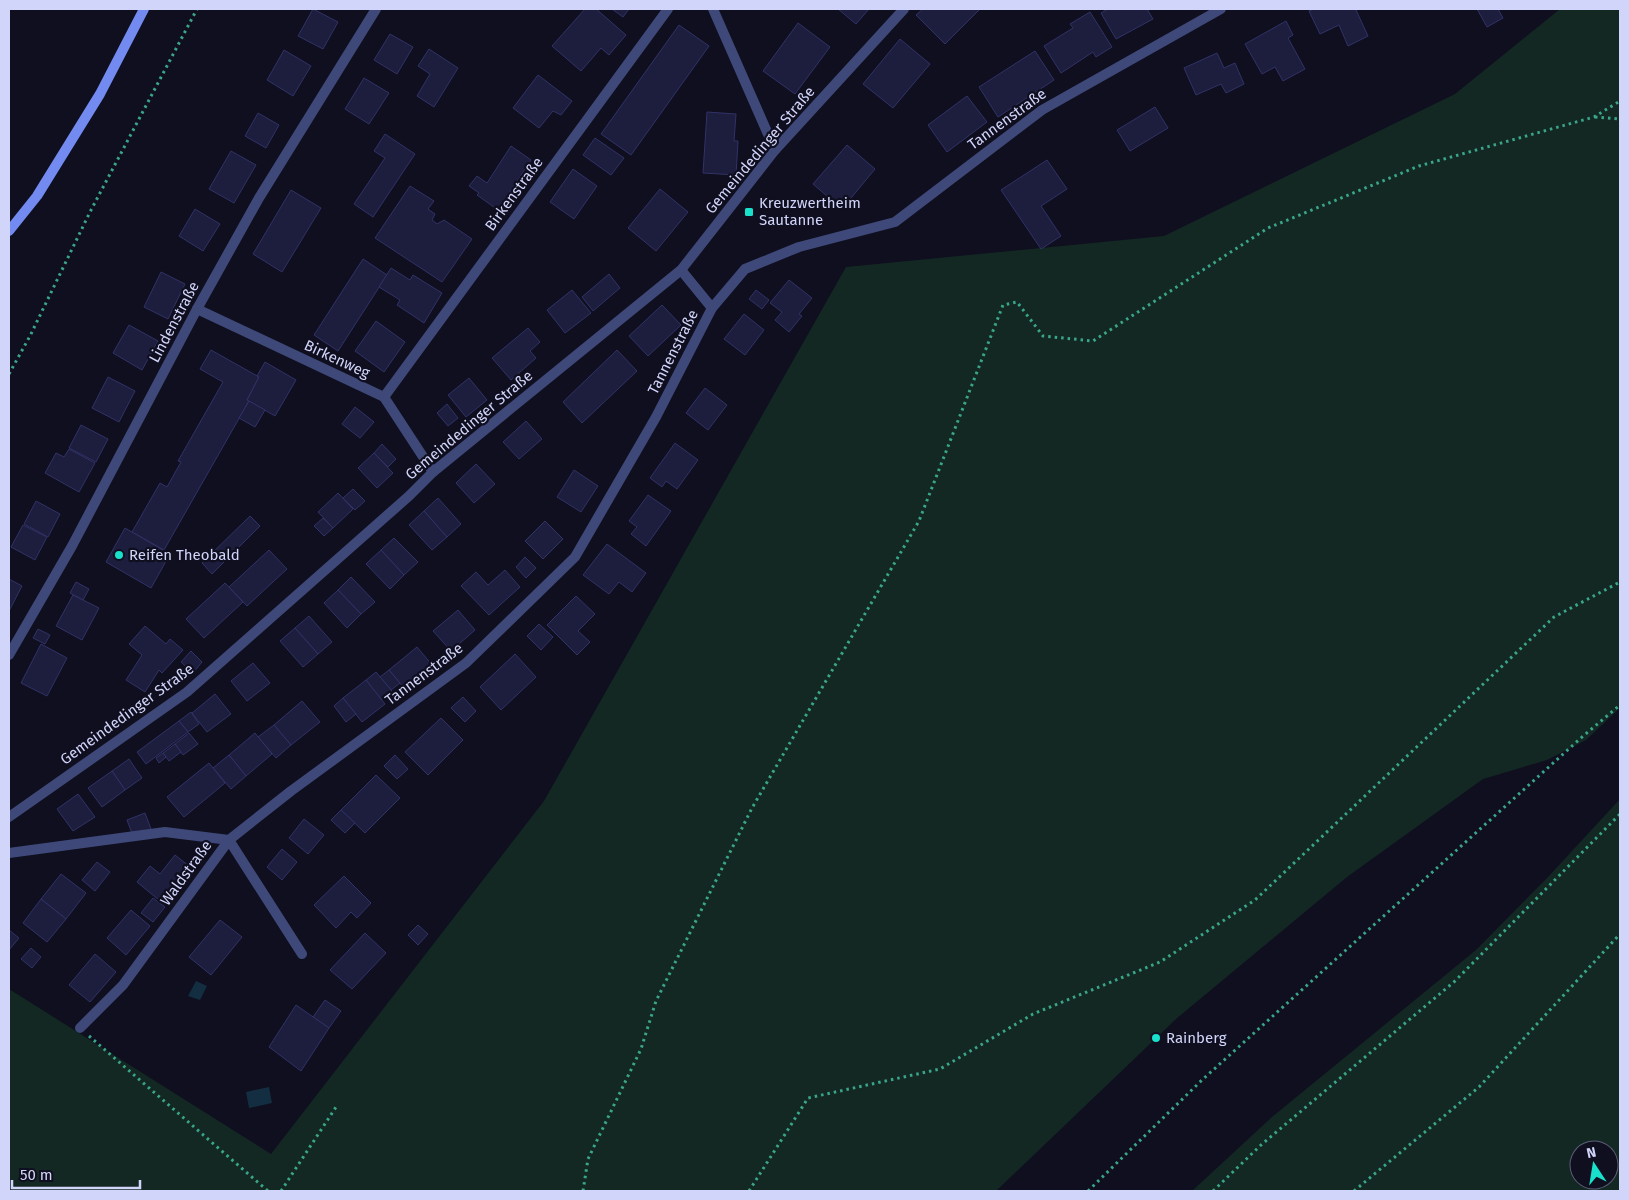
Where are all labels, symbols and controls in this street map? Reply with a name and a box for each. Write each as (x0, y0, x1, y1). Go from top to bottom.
street label: Gemeindedinger Straße (702, 83, 818, 217)
street label: Tannenstraße (964, 84, 1050, 154)
street label: Birkenstraße (481, 154, 547, 234)
place label: Kreuzwertheim Sautanne (759, 194, 861, 229)
marker: Kreuzwertheim Sautanne (743, 206, 755, 218)
street label: Lindenstraße (145, 278, 203, 366)
street label: Tannenstraße (644, 307, 702, 397)
street label: Birkenweg (301, 336, 373, 382)
street label: Gemeindedinger Straße (402, 367, 536, 483)
place label: Reifen Theobald (129, 546, 240, 564)
marker: Reifen Theobald (113, 549, 125, 561)
street label: Tannenstraße (382, 639, 466, 709)
street label: Gemeindedinger Straße (57, 660, 197, 768)
street label: Waldstraße (156, 837, 216, 909)
place label: Rainberg (1166, 1029, 1227, 1047)
marker: Rainberg (1150, 1032, 1162, 1044)
north arrow (1569, 1140, 1619, 1190)
text: N (1585, 1143, 1598, 1162)
scale bar (12, 1158, 140, 1190)
text: 50 m (20, 1166, 53, 1184)

